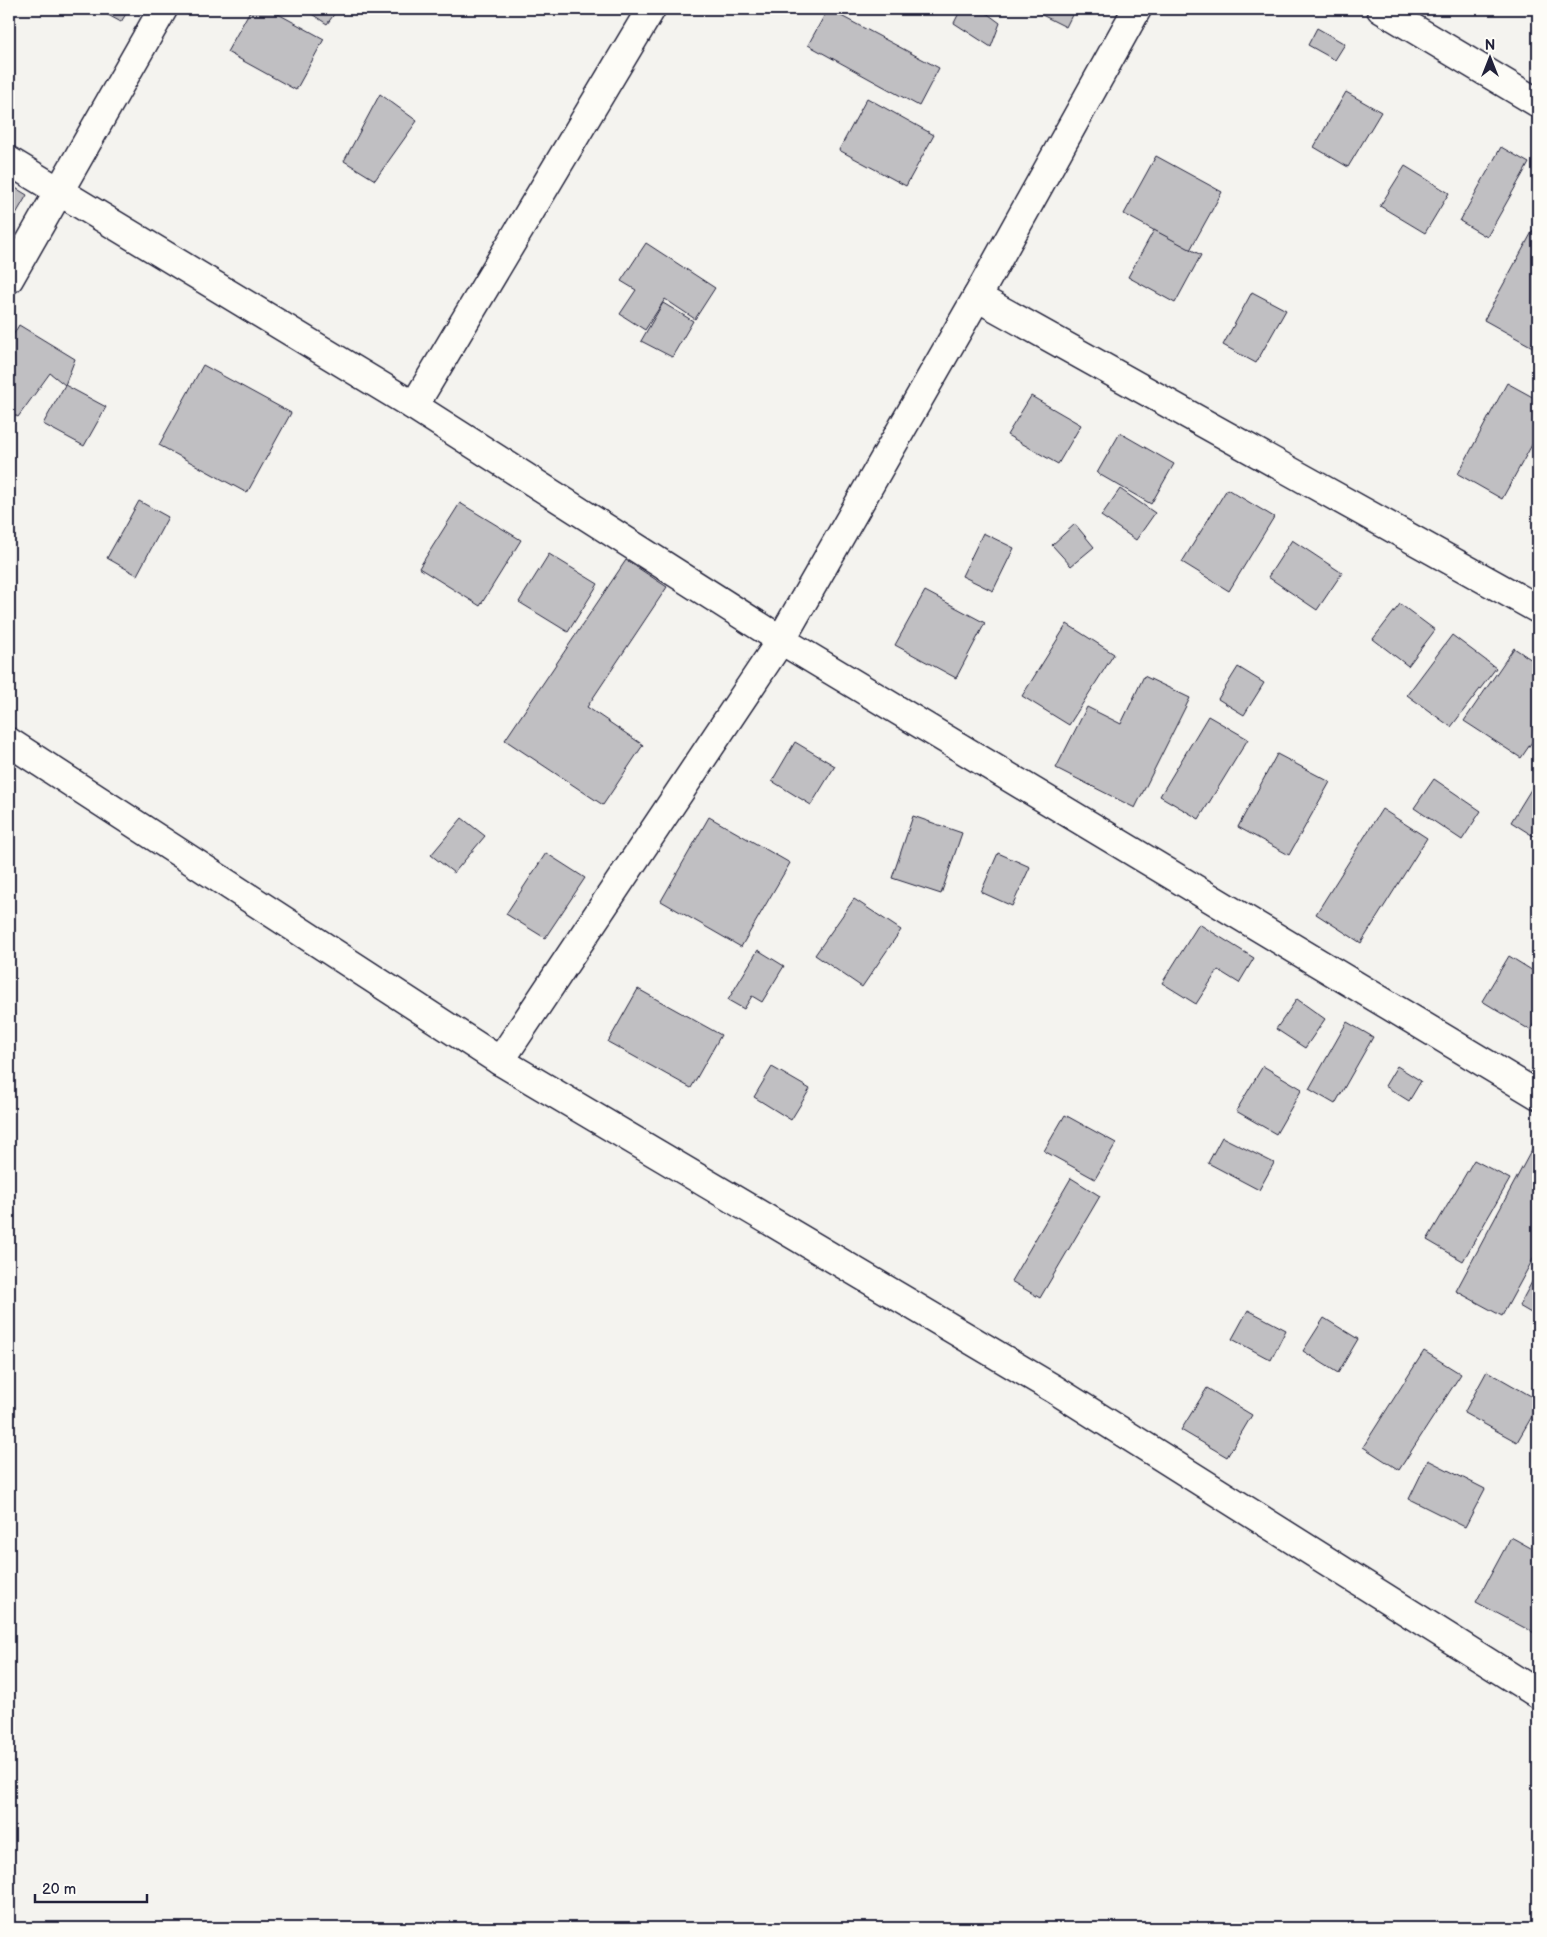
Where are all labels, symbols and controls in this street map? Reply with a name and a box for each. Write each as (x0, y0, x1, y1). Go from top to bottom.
north arrow (1464, 32, 1514, 82)
text: N (1485, 37, 1495, 54)
scale bar (35, 1872, 148, 1904)
text: 20 m (42, 1880, 76, 1899)

